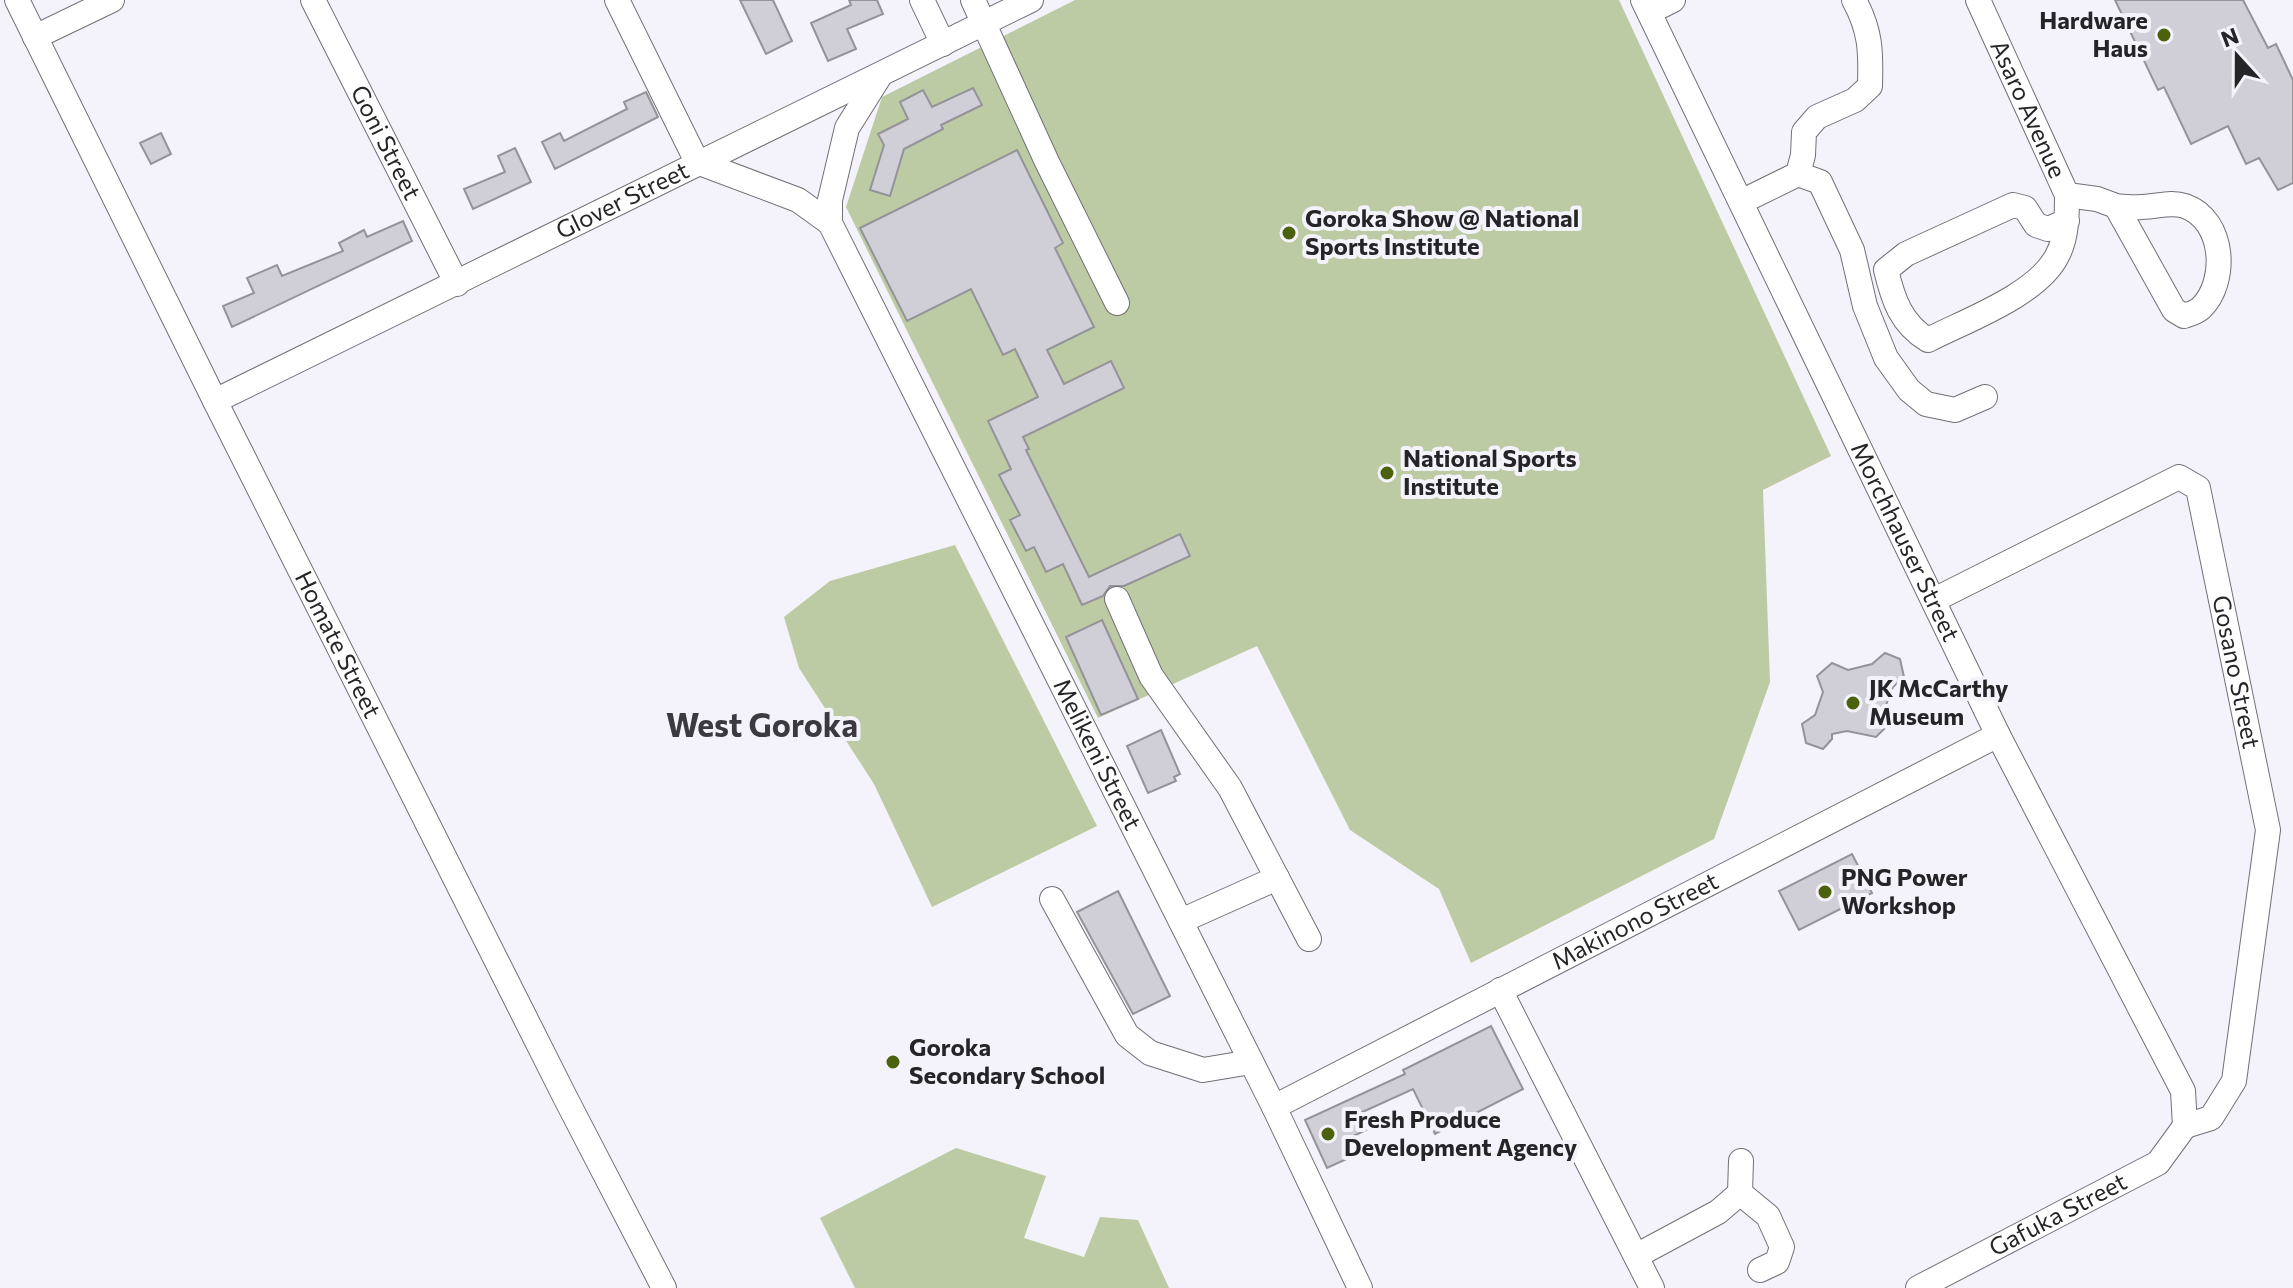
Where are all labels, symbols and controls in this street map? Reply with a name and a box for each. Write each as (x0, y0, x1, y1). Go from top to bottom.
place label: Hardware Haus (2039, 5, 2148, 62)
north arrow (2197, 16, 2277, 96)
text: N (2217, 21, 2242, 52)
marker: Hardware Haus (2155, 26, 2173, 44)
street label: Asaro Avenue (1985, 35, 2073, 182)
street label: Goni Street (346, 80, 428, 204)
street label: Glover Street (551, 155, 693, 244)
place label: Goroka Show @ National Sports Institute (1305, 203, 1579, 260)
marker: Goroka Show @ National Sports Institute (1280, 224, 1298, 242)
street label: Morchhauser Street (1846, 437, 1967, 646)
place label: National Sports Institute (1403, 443, 1577, 500)
marker: National Sports Institute (1378, 464, 1396, 482)
street label: Homate Street (290, 566, 388, 722)
street label: Gosano Street (2207, 593, 2267, 751)
street label: Melikeni Street (1048, 673, 1148, 834)
place label: JK McCarthy Museum (1869, 673, 2008, 730)
marker: JK McCarthy Museum (1844, 694, 1862, 712)
district label: West Goroka (666, 704, 858, 744)
place label: PNG Power Workshop (1841, 862, 1968, 919)
street label: Makinono Street (1546, 865, 1723, 975)
marker: PNG Power Workshop (1816, 883, 1834, 901)
place label: Goroka Secondary School (909, 1032, 1105, 1089)
marker: Goroka Secondary School (884, 1053, 902, 1071)
place label: Fresh Produce Development Agency (1344, 1104, 1577, 1161)
marker: Fresh Produce Development Agency (1319, 1125, 1337, 1143)
street label: Gafuka Street (1984, 1166, 2131, 1261)

